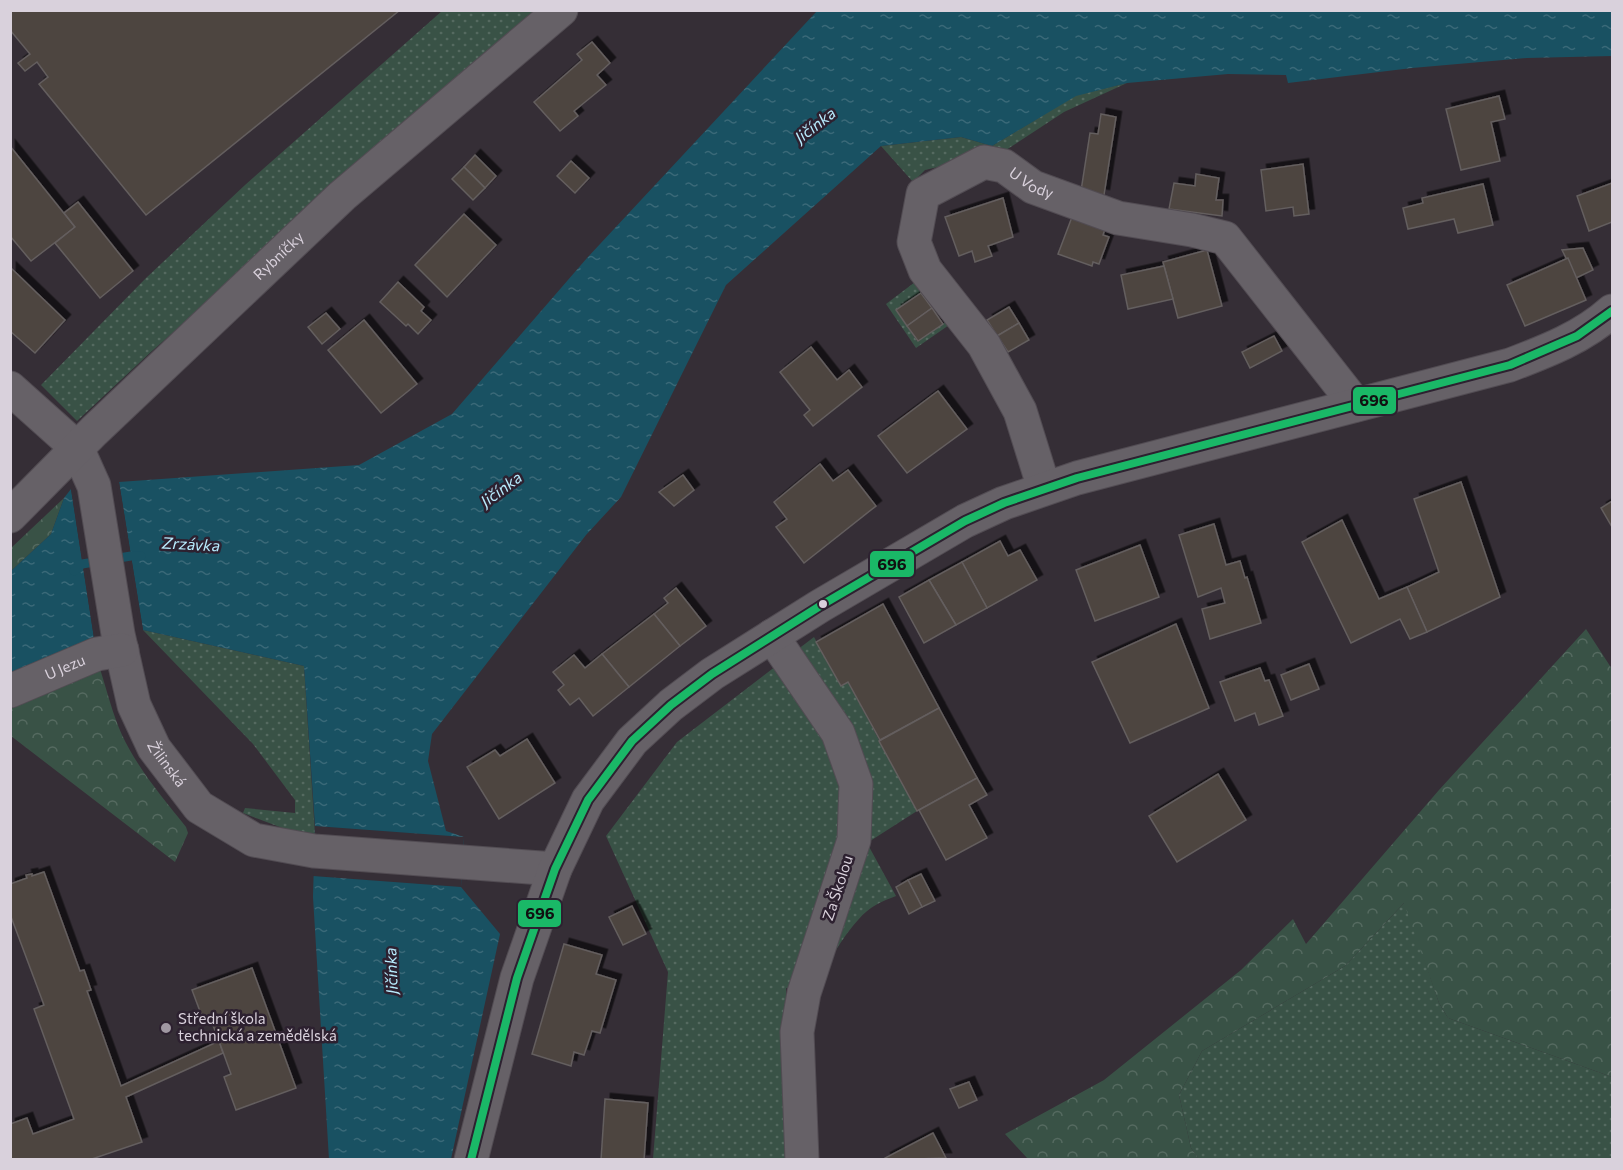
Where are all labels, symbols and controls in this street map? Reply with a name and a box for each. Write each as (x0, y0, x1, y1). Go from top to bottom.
water label: Jičínka (789, 103, 839, 148)
street label: U Vody (1006, 163, 1056, 202)
street label: Rybníčky (249, 227, 307, 283)
line badge: 696 (1352, 386, 1397, 415)
text: 696 (1359, 390, 1389, 409)
water label: Jičínka (475, 467, 525, 512)
water label: Zrzávka (160, 532, 221, 555)
line badge: 696 (869, 550, 915, 578)
text: 696 (877, 554, 907, 573)
unlabelled marker (817, 598, 829, 610)
street label: U Jezu (42, 650, 88, 683)
street label: Žilinská (144, 738, 190, 790)
street label: Za Školou (817, 853, 856, 923)
line badge: 696 (517, 899, 562, 928)
text: 696 (525, 903, 555, 922)
water label: Jičínka (380, 947, 401, 997)
place label: Střední škola technická a zemědělská (178, 1009, 337, 1044)
marker: Střední škola technická a zemědělská (159, 1021, 173, 1035)

